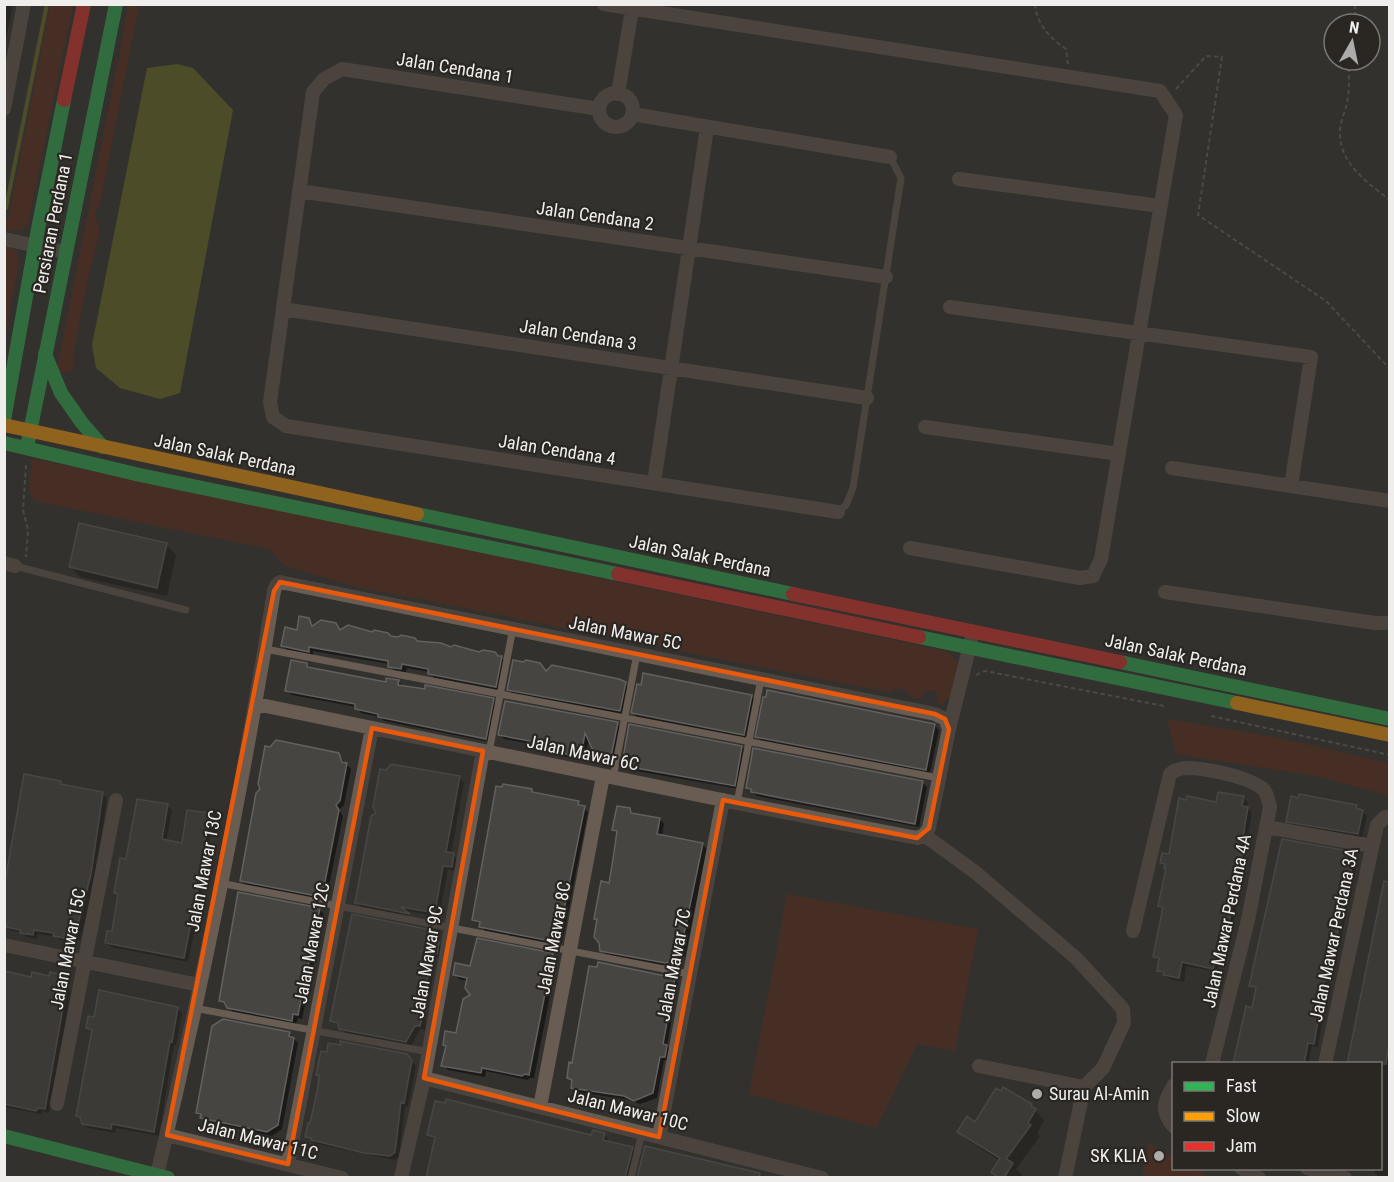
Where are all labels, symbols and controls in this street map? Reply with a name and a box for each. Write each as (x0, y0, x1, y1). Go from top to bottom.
north arrow (1322, 12, 1382, 72)
text: N (1348, 18, 1361, 38)
street label: Jalan Cendana 1 (395, 48, 515, 87)
street label: Persiaran Perdana 1 (29, 151, 76, 295)
street label: Jalan Cendana 2 (535, 197, 655, 234)
street label: Jalan Cendana 3 (518, 315, 638, 354)
street label: Jalan Salak Perdana (152, 429, 298, 480)
street label: Jalan Cendana 4 (497, 430, 617, 469)
street label: Jalan Salak Perdana (627, 530, 773, 581)
street label: Jalan Mawar 5C (567, 611, 683, 654)
street label: Jalan Salak Perdana (1103, 629, 1249, 680)
street label: Jalan Mawar 6C (525, 730, 641, 775)
street label: Jalan Mawar 13C (181, 809, 226, 933)
street label: Jalan Mawar Perdana 4A (1198, 832, 1255, 1010)
street label: Jalan Mawar Perdana 3A (1305, 846, 1362, 1024)
street label: Jalan Mawar 8C (532, 880, 575, 996)
street label: Jalan Mawar 12C (289, 881, 334, 1005)
street label: Jalan Mawar 15C (45, 887, 90, 1011)
street label: Jalan Mawar 9C (406, 904, 447, 1020)
street label: Jalan Mawar 7C (652, 907, 695, 1023)
legend (1172, 1062, 1382, 1170)
text: Fast (1226, 1075, 1257, 1096)
place label: Surau Al-Amin (1049, 1083, 1149, 1104)
street label: Jalan Mawar 10C (566, 1084, 690, 1135)
marker: Surau Al-Amin (1030, 1087, 1044, 1101)
text: Slow (1226, 1105, 1261, 1126)
street label: Jalan Mawar 11C (196, 1113, 320, 1164)
text: Jam (1226, 1135, 1257, 1156)
place label: SK KLIA (1090, 1145, 1148, 1166)
marker: SK KLIA (1152, 1149, 1166, 1163)

